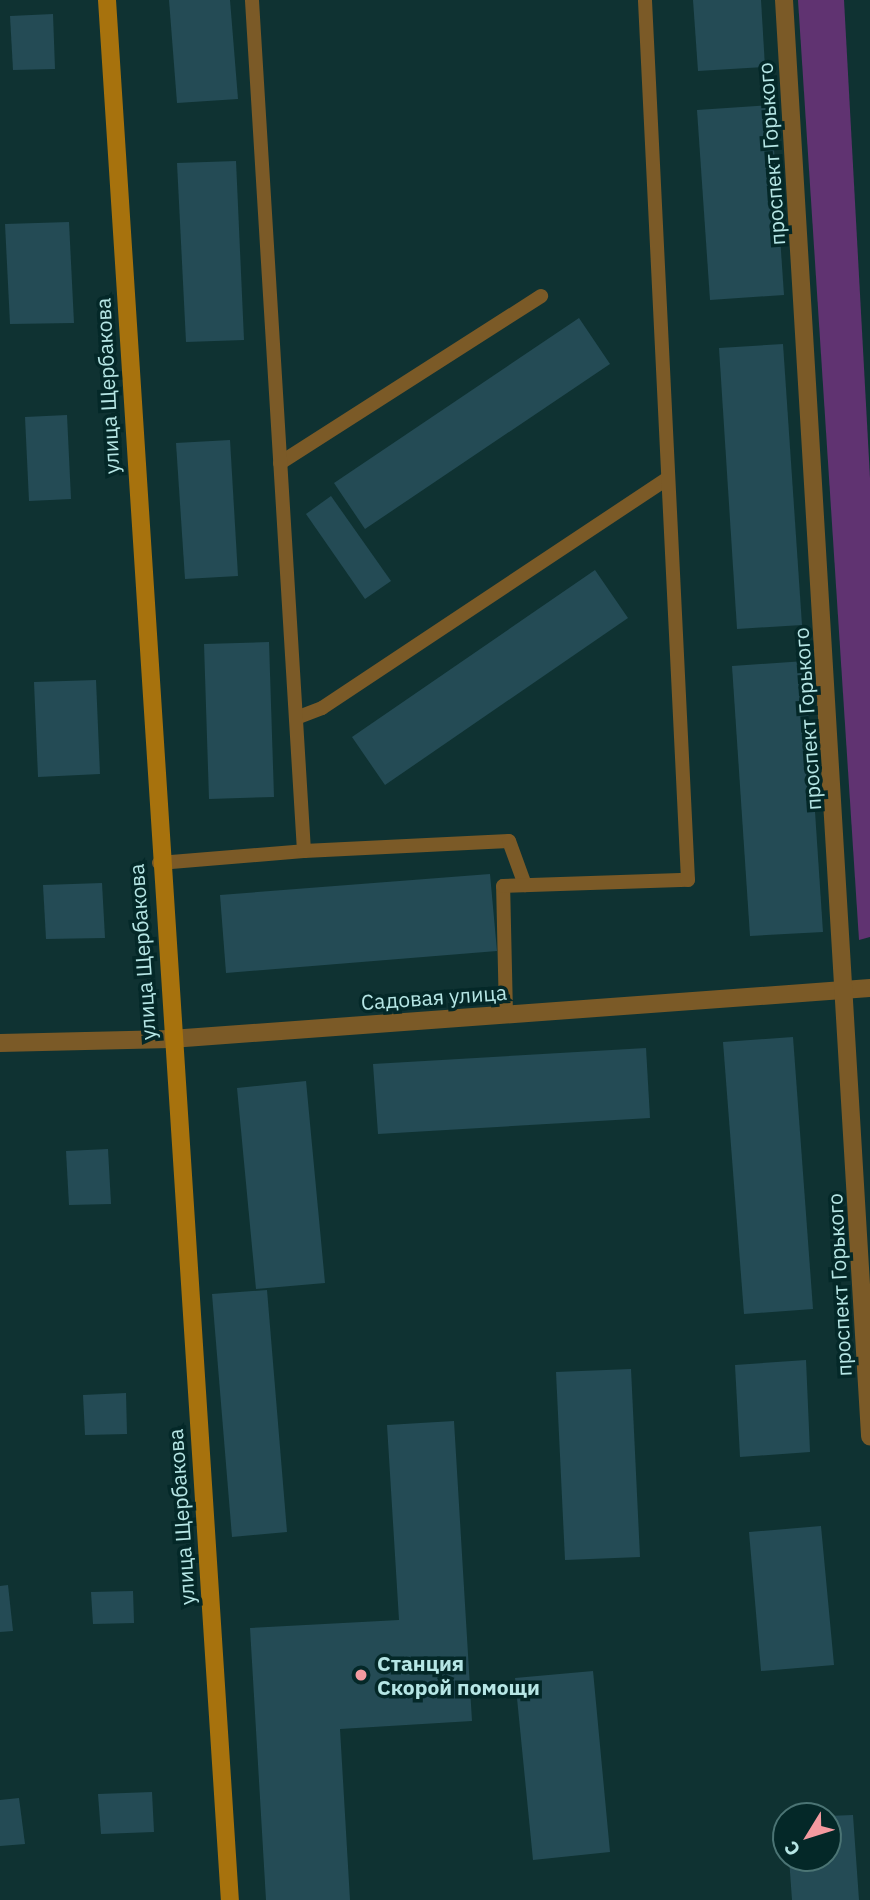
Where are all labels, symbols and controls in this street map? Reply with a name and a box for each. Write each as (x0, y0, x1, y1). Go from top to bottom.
street label: проспект Горького (752, 62, 790, 246)
street label: улица Щербакова (90, 297, 124, 475)
street label: проспект Горького (788, 627, 826, 811)
street label: улица Щербакова (123, 863, 161, 1041)
street label: Садовая улица (360, 979, 508, 1015)
street label: проспект Горького (822, 1193, 856, 1377)
street label: улица Щербакова (162, 1428, 200, 1606)
place label: Станция Скорой помощи (377, 1650, 540, 1700)
marker: Станция Скорой помощи (351, 1665, 371, 1685)
north arrow (772, 1802, 842, 1872)
text: С (779, 1836, 805, 1861)

